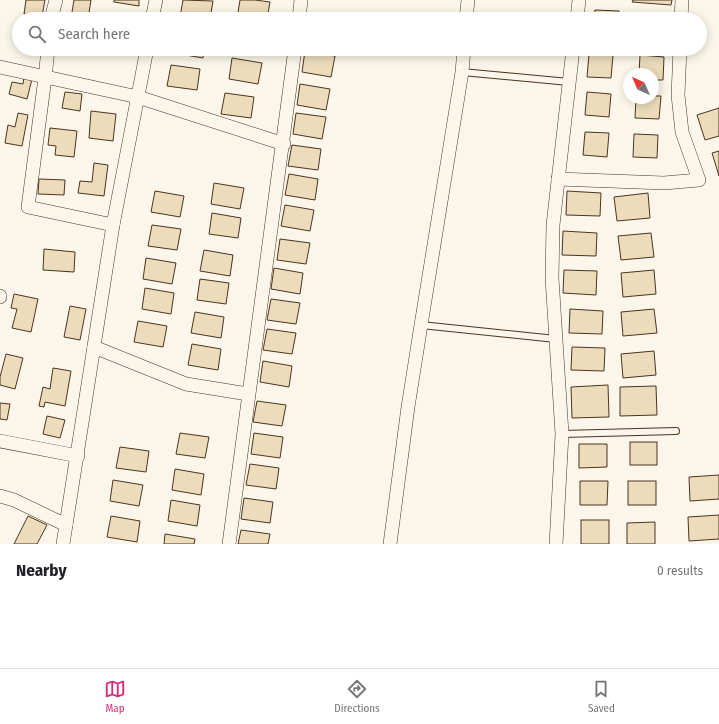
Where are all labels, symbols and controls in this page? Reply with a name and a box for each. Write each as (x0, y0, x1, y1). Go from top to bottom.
search box (12, 12, 707, 56)
icon: search (26, 23, 48, 45)
text: Search here (58, 25, 130, 43)
north arrow (623, 68, 659, 104)
text: Nearby (16, 560, 67, 581)
text: 0 results (657, 563, 703, 578)
tab: Map (104, 678, 126, 715)
tab: Directions (334, 678, 380, 715)
tab: Saved (588, 678, 615, 715)

